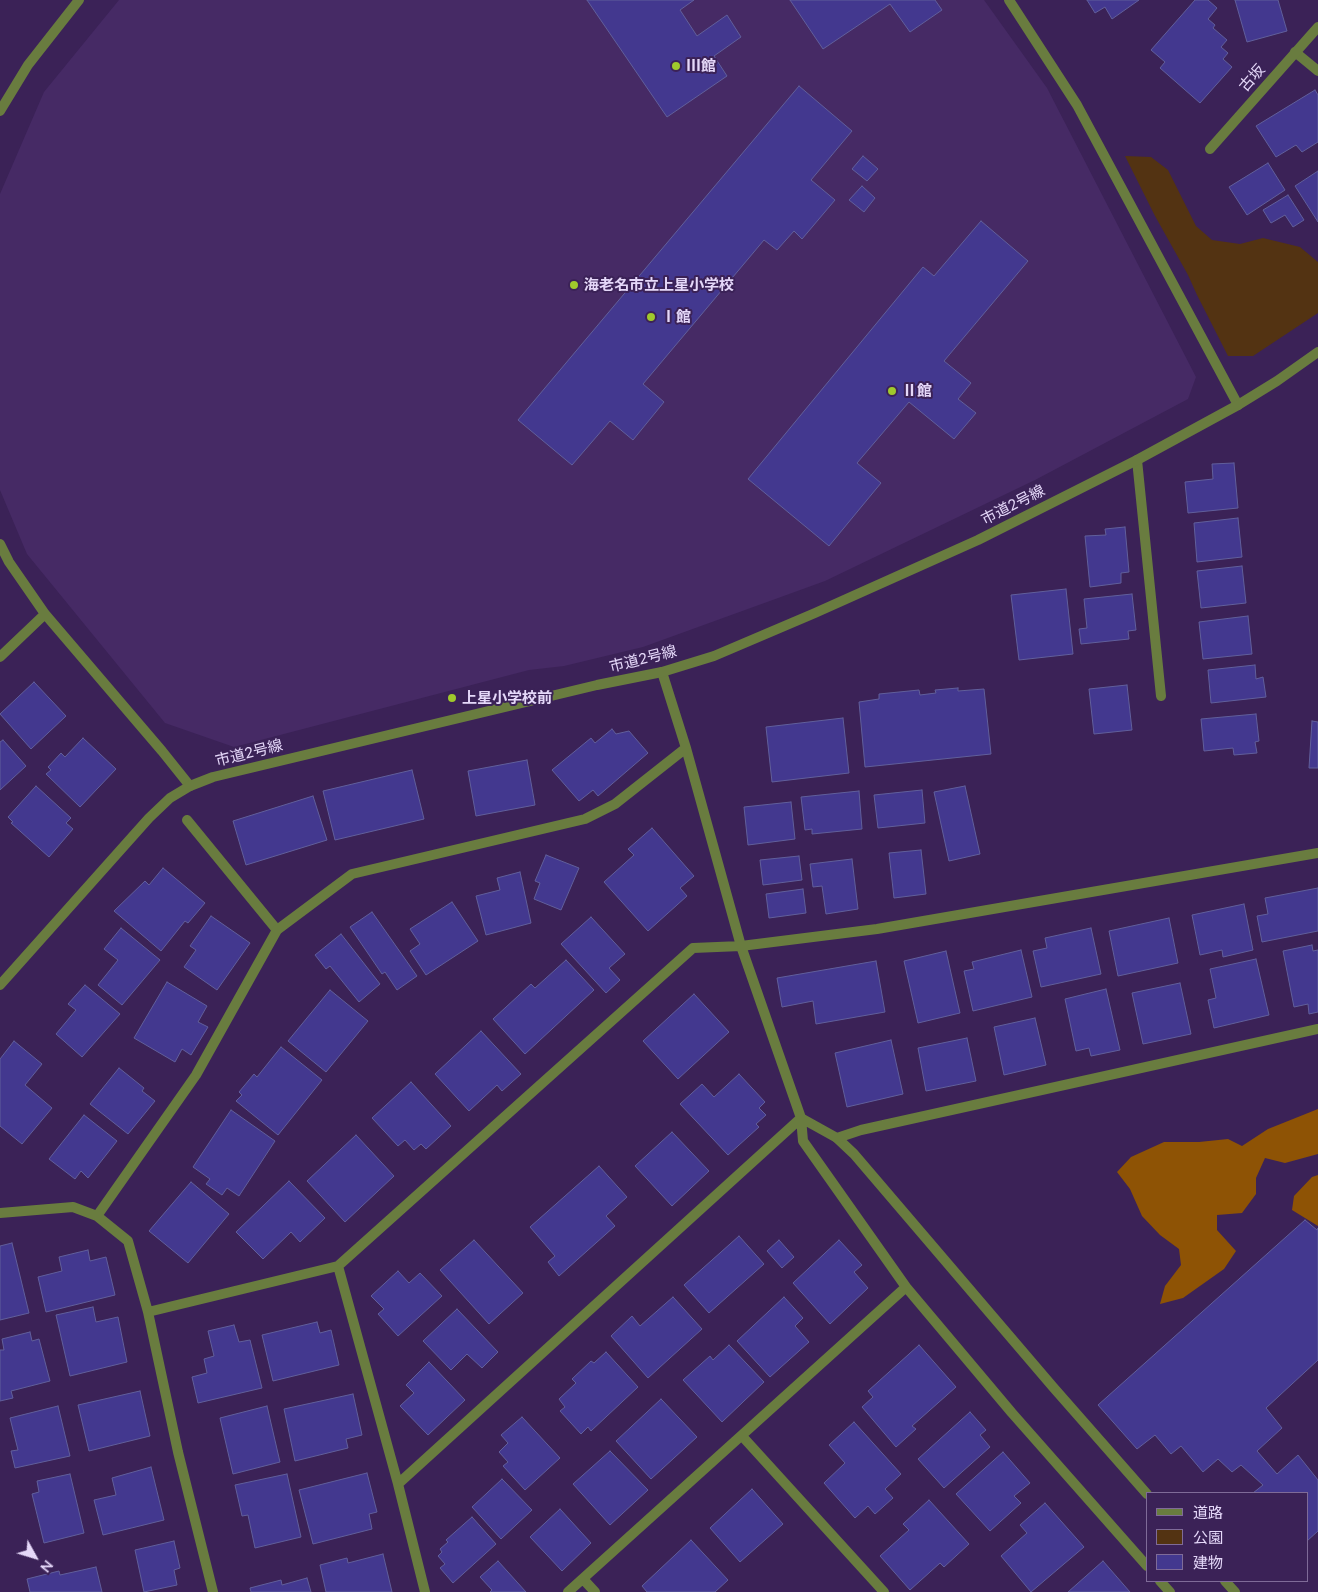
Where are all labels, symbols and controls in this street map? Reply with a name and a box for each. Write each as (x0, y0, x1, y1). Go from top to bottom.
place label: Ⅲ館 (686, 57, 716, 75)
marker: Ⅲ館 (670, 60, 682, 72)
street label: 古坂 (1235, 61, 1269, 95)
place label: 海老名市立上星小学校 (584, 276, 734, 294)
marker: 海老名市立上星小学校 (568, 279, 580, 291)
place label: Ⅰ館 (661, 308, 691, 326)
marker: Ⅰ館 (645, 311, 657, 323)
place label: Ⅱ館 (902, 382, 932, 400)
marker: Ⅱ館 (886, 385, 898, 397)
street label: 市道2号線 (978, 481, 1048, 529)
street label: 市道2号線 (607, 642, 679, 676)
place label: 上星小学校前 (462, 689, 552, 707)
marker: 上星小学校前 (446, 692, 458, 704)
street label: 市道2号線 (213, 736, 285, 770)
legend (1146, 1492, 1308, 1582)
text: 道路 (1193, 1503, 1223, 1521)
text: 公園 (1193, 1528, 1223, 1546)
north arrow (10, 1532, 60, 1582)
text: 建物 (1193, 1553, 1223, 1571)
text: N (37, 1557, 57, 1576)

